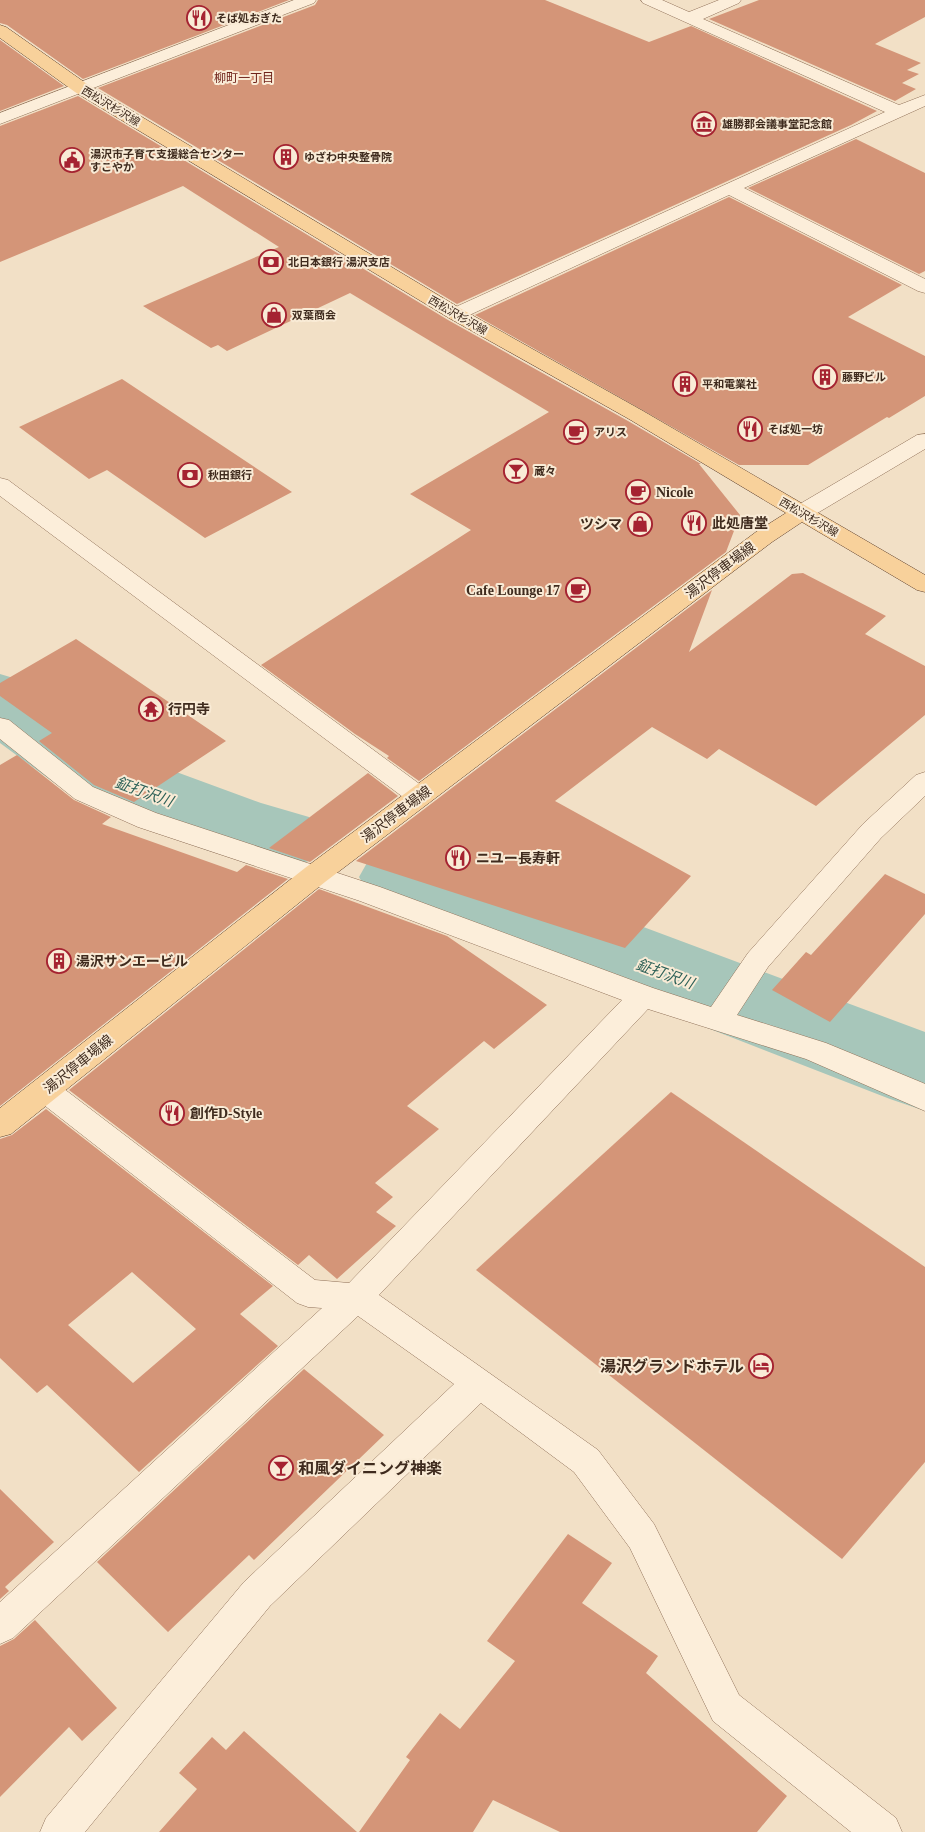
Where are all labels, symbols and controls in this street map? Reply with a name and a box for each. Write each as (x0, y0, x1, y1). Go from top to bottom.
restaurant icon: そば処おぎた (186, 5, 212, 31)
place label: そば処おぎた (216, 12, 282, 24)
district label: 柳町一丁目 (214, 71, 274, 85)
street label: 西松沢杉沢線 (80, 84, 142, 128)
museum icon: 雄勝郡会議事堂記念館 (691, 111, 717, 137)
place label: 雄勝郡会議事堂記念館 (722, 118, 832, 130)
building icon: ゆざわ中央整骨院 (273, 144, 299, 170)
public building icon: 湯沢市子育て支援総合センター すこやか (59, 147, 85, 173)
place label: 湯沢市子育て支援総合センター すこやか (90, 148, 244, 173)
place label: ゆざわ中央整骨院 (304, 151, 392, 163)
bank icon: 北日本銀行 湯沢支店 (258, 249, 284, 275)
place label: 北日本銀行 湯沢支店 (288, 256, 390, 268)
street label: 西松沢杉沢線 (426, 293, 490, 337)
shop icon: 双葉商会 (261, 302, 287, 328)
place label: 双葉商会 (292, 309, 336, 321)
building icon: 藤野ビル (812, 364, 838, 390)
building icon: 平和電業社 (672, 371, 698, 397)
place label: 藤野ビル (842, 371, 886, 383)
place label: 平和電業社 (702, 378, 757, 390)
restaurant icon: そば処一坊 (737, 416, 763, 442)
cafe icon: アリス (563, 419, 589, 445)
place label: そば処一坊 (768, 423, 823, 435)
place label: アリス (594, 426, 627, 438)
bar icon: 蔵々 (503, 458, 529, 484)
bank icon: 秋田銀行 (177, 462, 203, 488)
place label: 蔵々 (534, 465, 556, 477)
place label: 秋田銀行 (208, 469, 252, 481)
cafe icon: Nicole (625, 479, 651, 505)
place label: Nicole (656, 485, 693, 500)
street label: 西松沢杉沢線 (777, 495, 841, 539)
restaurant icon: 此処唐堂 (681, 510, 707, 536)
shop icon: ツシマ (627, 511, 653, 537)
place label: 此処唐堂 (712, 516, 768, 531)
place label: ツシマ (580, 517, 622, 532)
street label: 湯沢停車場線 (682, 539, 758, 602)
cafe icon: Cafe Lounge 17 (565, 577, 591, 603)
place label: Cafe Lounge 17 (466, 583, 560, 598)
temple icon: 行円寺 (138, 696, 164, 722)
place label: 行円寺 (168, 702, 210, 717)
water label: 鉦打沢川 (113, 774, 177, 810)
street label: 湯沢停車場線 (358, 783, 434, 846)
restaurant icon: ニユー長寿軒 (445, 845, 471, 871)
place label: ニユー長寿軒 (476, 850, 560, 866)
building icon: 湯沢サンエービル (46, 948, 72, 974)
place label: 湯沢サンエービル (76, 954, 188, 969)
water label: 鉦打沢川 (634, 956, 698, 992)
street label: 湯沢停車場線 (41, 1032, 116, 1097)
restaurant icon: 創作D-Style (159, 1100, 185, 1126)
place label: 創作D-Style (190, 1106, 262, 1121)
hotel icon: 湯沢グランドホテル (748, 1353, 774, 1379)
place label: 湯沢グランドホテル (600, 1357, 744, 1375)
bar icon: 和風ダイニング神楽 (268, 1455, 294, 1481)
place label: 和風ダイニング神楽 (298, 1459, 442, 1477)

